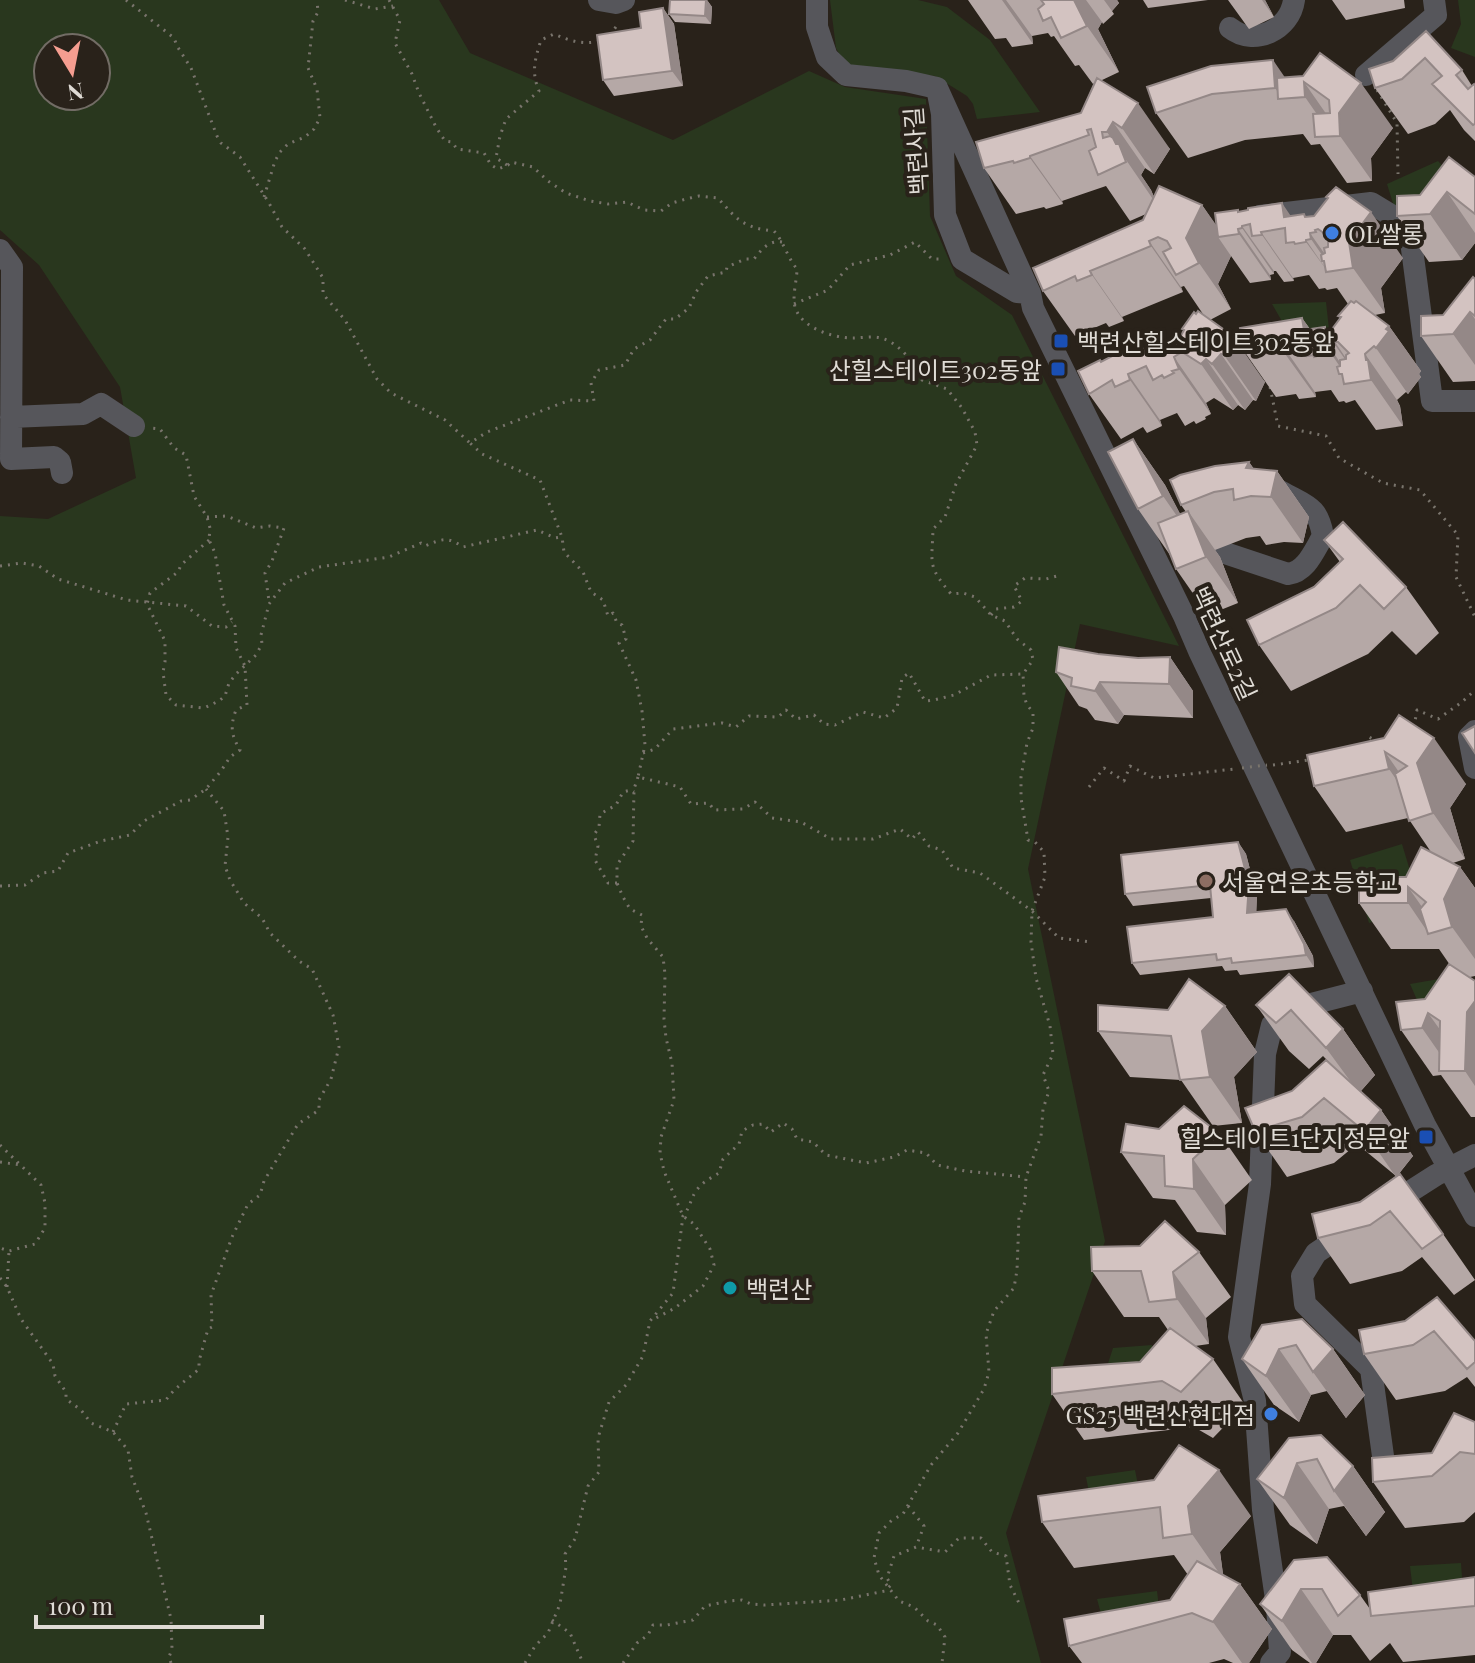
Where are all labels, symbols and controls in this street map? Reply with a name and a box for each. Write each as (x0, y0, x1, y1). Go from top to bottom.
north arrow (32, 32, 112, 112)
text: N (65, 77, 86, 109)
street label: 백련사길 (896, 106, 934, 196)
place label: OL쌀롱 (1348, 217, 1424, 249)
marker: OL쌀롱 (1323, 224, 1341, 242)
place label: 백련산힐스테이트302동앞 (1077, 325, 1335, 357)
marker: 백련산힐스테이트302동앞 (1052, 332, 1070, 350)
place label: 산힐스테이트302동앞 (829, 353, 1042, 385)
marker: 산힐스테이트302동앞 (1049, 360, 1067, 378)
street label: 백련산로2길 (1185, 581, 1265, 705)
place label: 서울연은초등학교 (1222, 865, 1399, 897)
marker: 서울연은초등학교 (1197, 872, 1215, 890)
place label: 힐스테이트1단지정문앞 (1180, 1121, 1410, 1153)
marker: 힐스테이트1단지정문앞 (1417, 1128, 1435, 1146)
place label: 백련산 (746, 1272, 812, 1304)
marker: 백련산 (721, 1279, 739, 1297)
place label: GS25 백련산현대점 (1066, 1398, 1255, 1430)
marker: GS25 백련산현대점 (1262, 1405, 1280, 1423)
scale bar (36, 1579, 262, 1629)
text: 100 m (48, 1589, 113, 1621)

